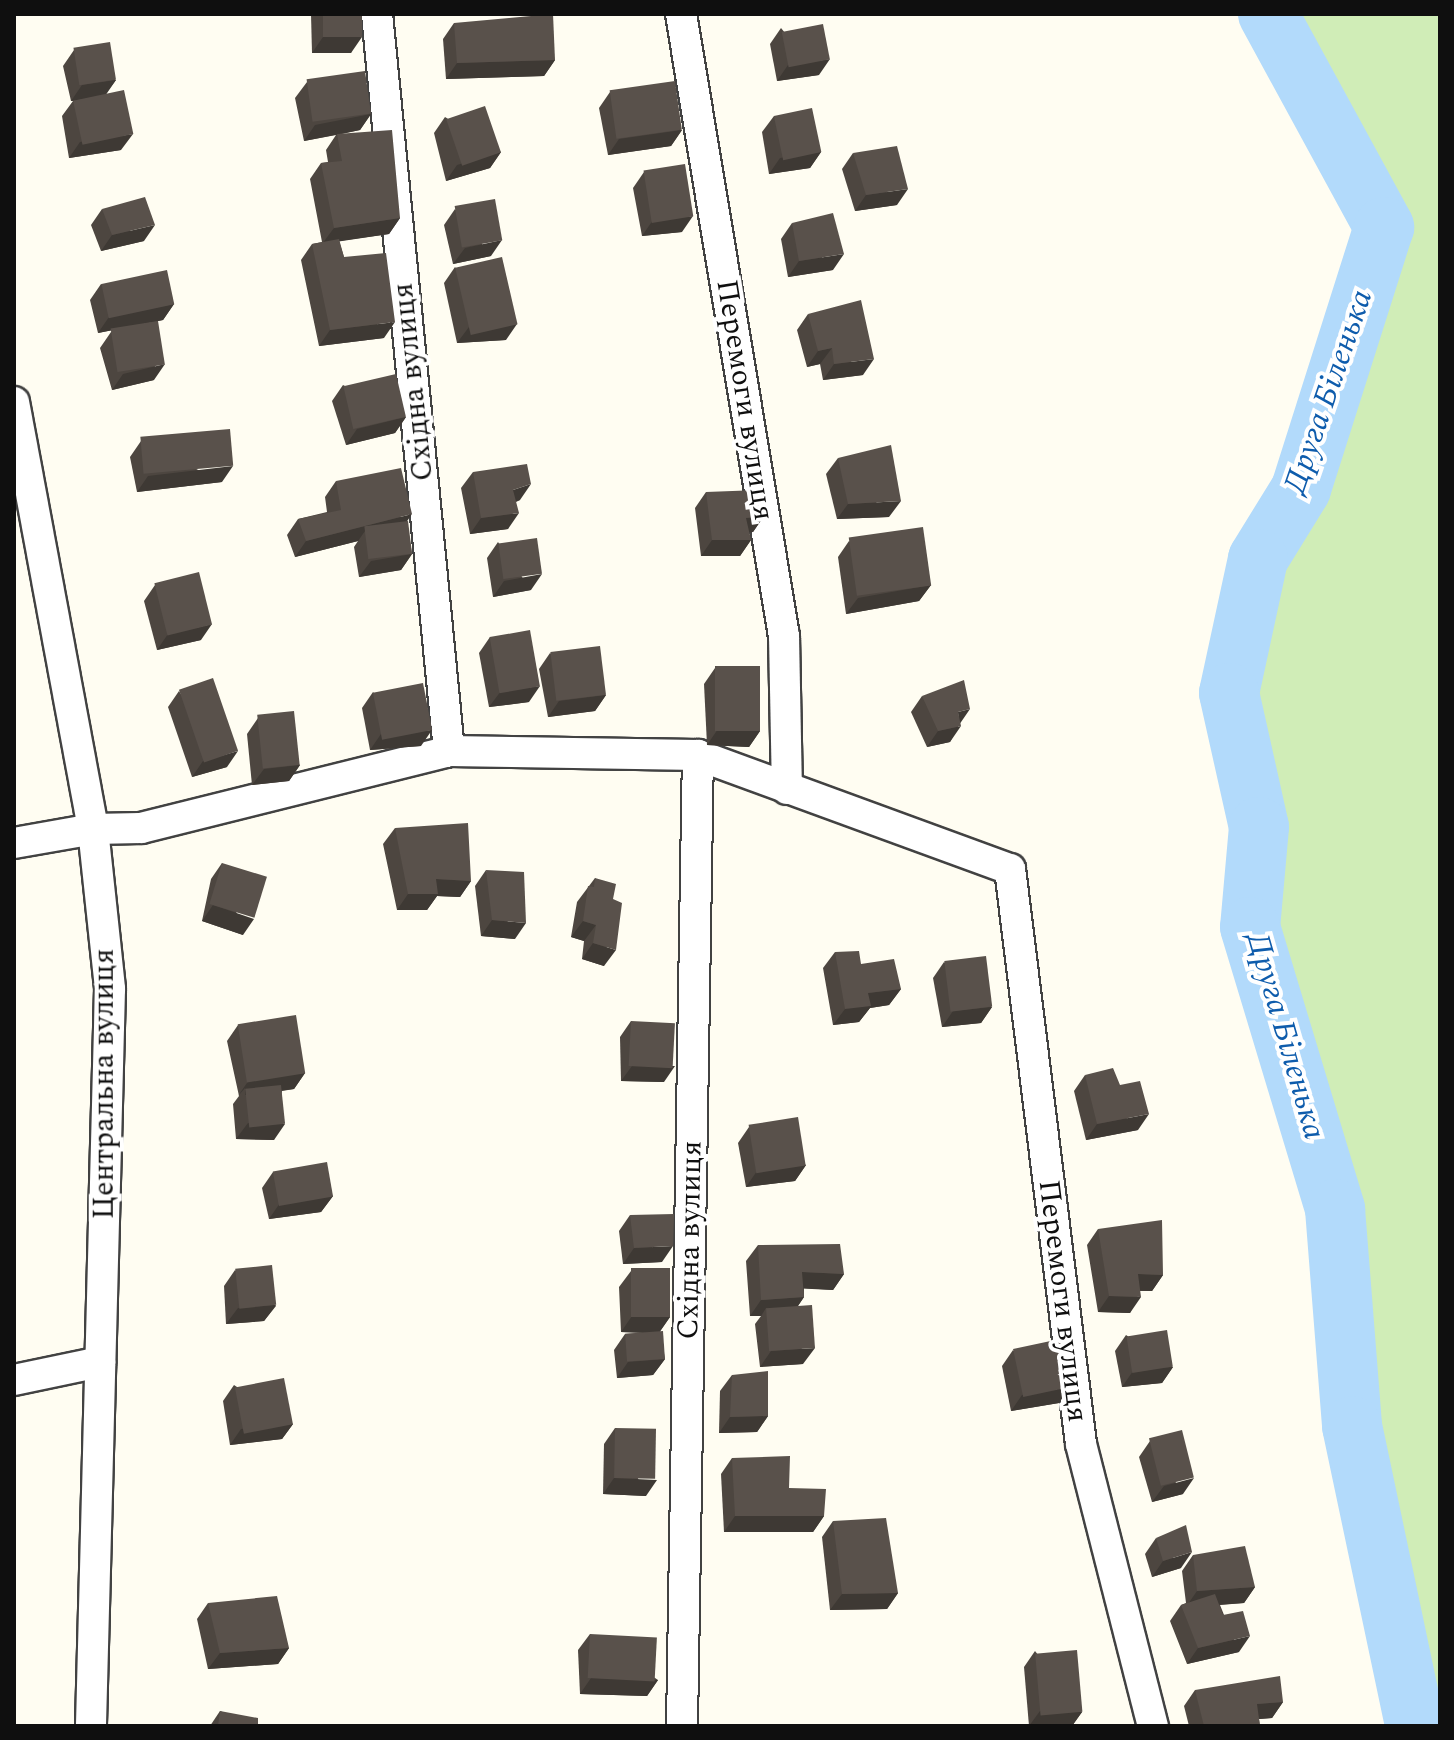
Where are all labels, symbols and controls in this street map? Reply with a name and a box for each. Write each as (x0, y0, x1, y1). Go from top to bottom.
street label: Перемоги вулиця (708, 277, 782, 523)
street label: Східна вулиця (385, 281, 441, 483)
water label: Друга Біленька (1276, 285, 1382, 499)
water label: Друга Біленька (1237, 928, 1333, 1144)
street label: Центральна вулиця (86, 949, 122, 1219)
street label: Східна вулиця (670, 1140, 710, 1340)
street label: Перемоги вулиця (1030, 1178, 1096, 1424)

